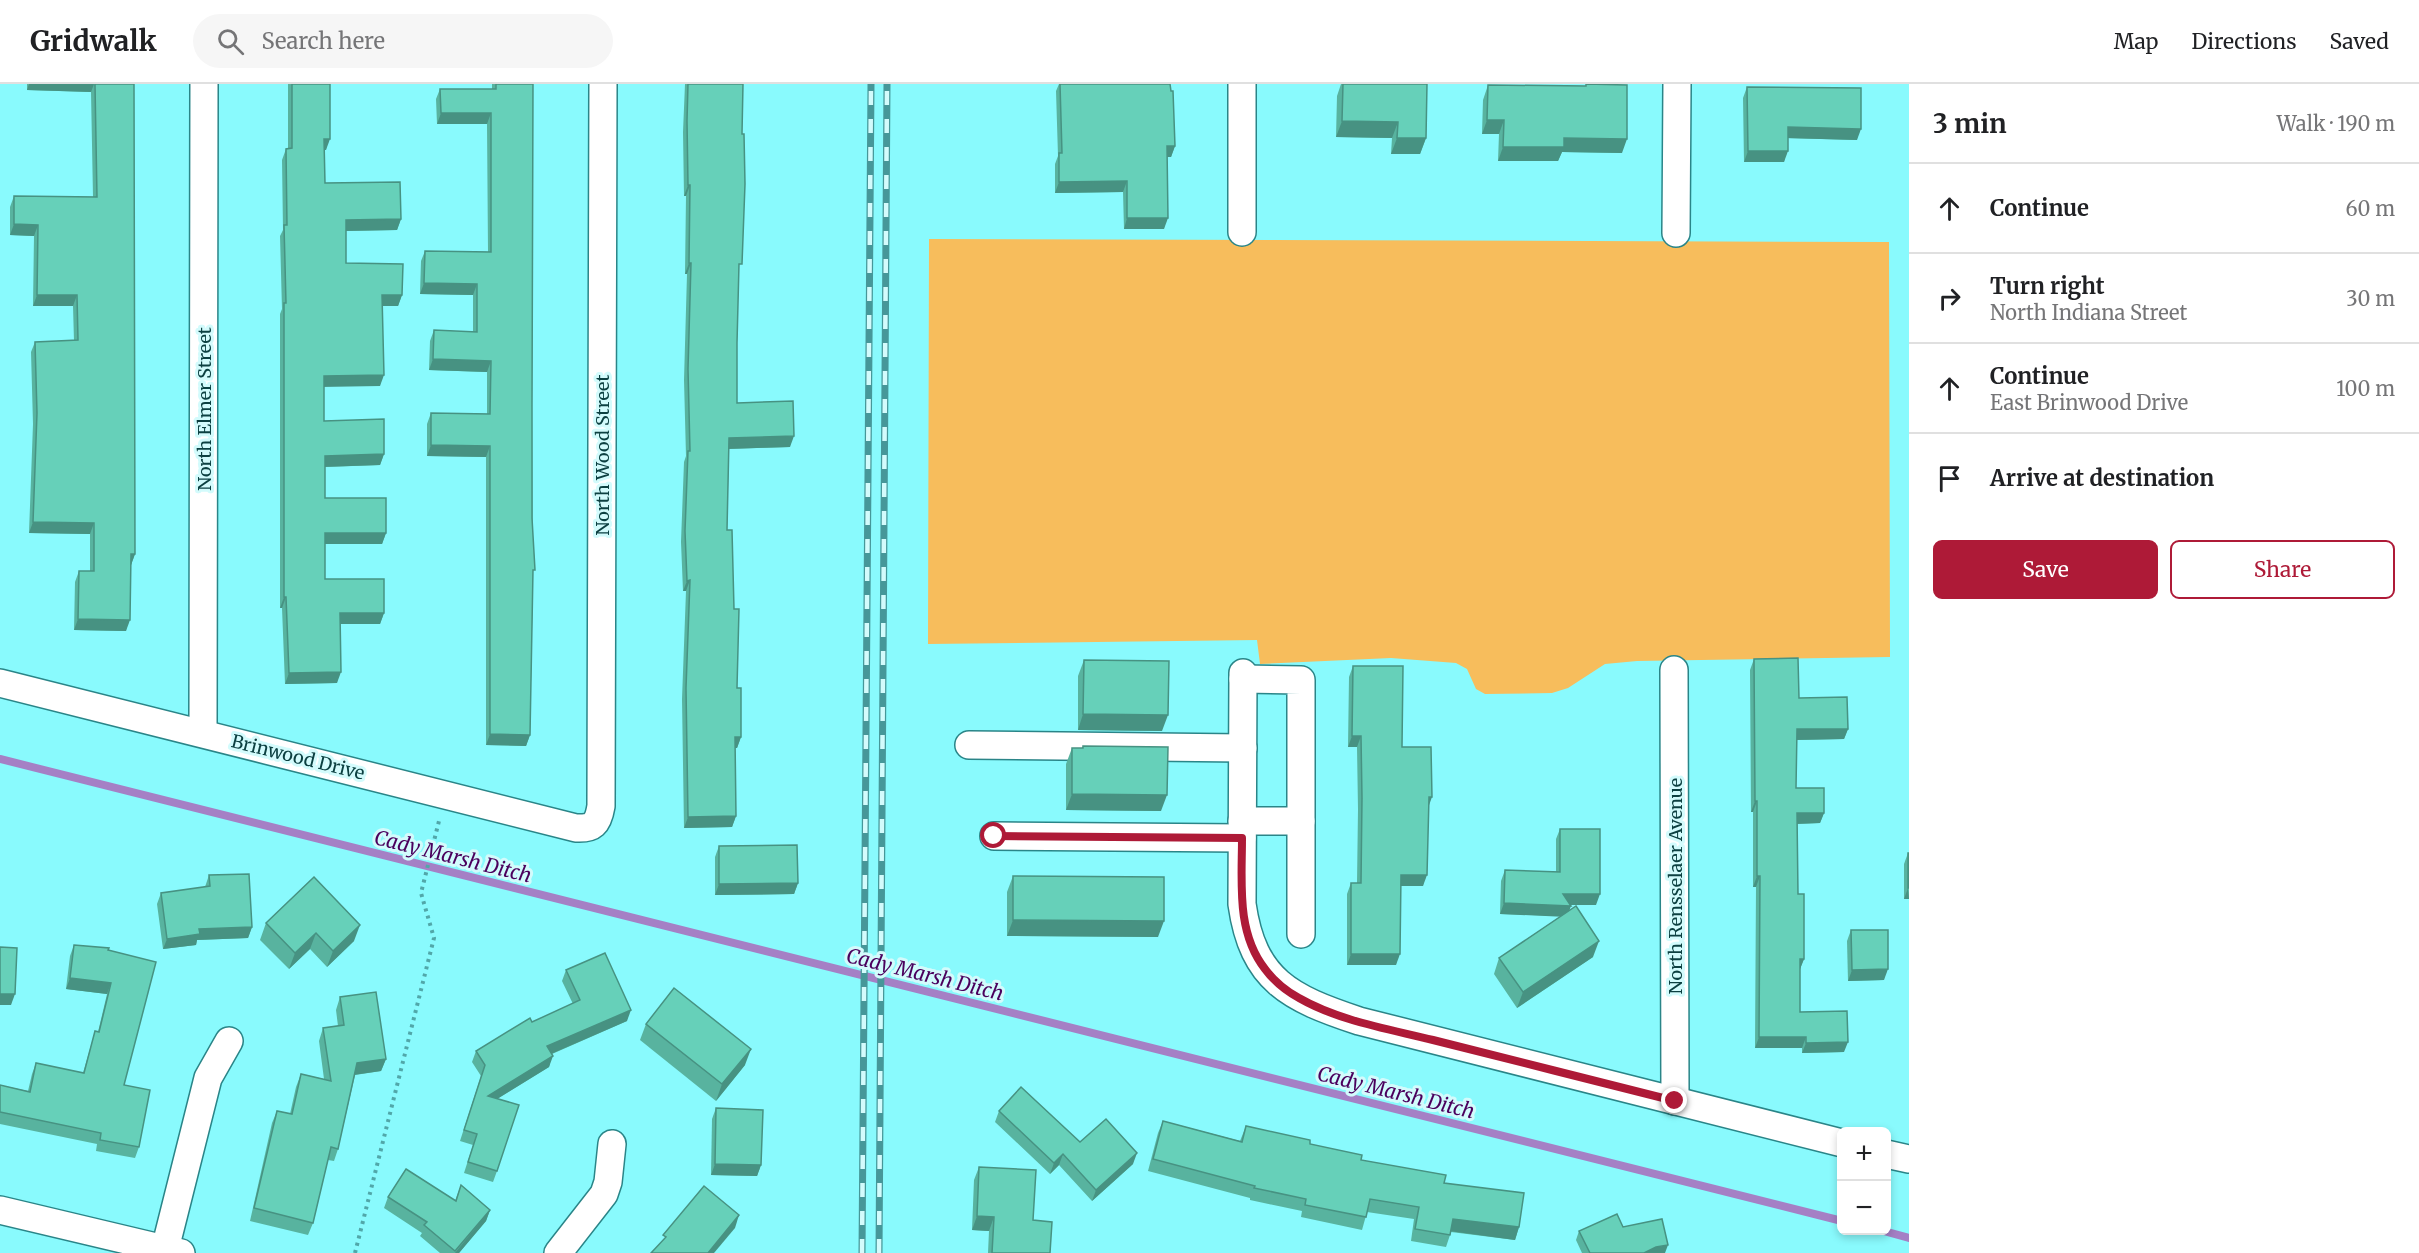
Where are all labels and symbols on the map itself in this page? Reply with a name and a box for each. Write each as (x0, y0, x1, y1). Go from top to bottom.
street label: North Elmer Street (193, 327, 216, 491)
street label: North Wood Street (591, 374, 614, 536)
street label: Brinwood Drive (229, 729, 367, 785)
street label: North Rensselaer Avenue (1664, 778, 1687, 994)
route start (980, 822, 1006, 848)
water label: Cady Marsh Ditch (372, 824, 534, 888)
water label: Cady Marsh Ditch (844, 942, 1006, 1006)
water label: Cady Marsh Ditch (1315, 1060, 1477, 1124)
route end (1661, 1087, 1687, 1113)

